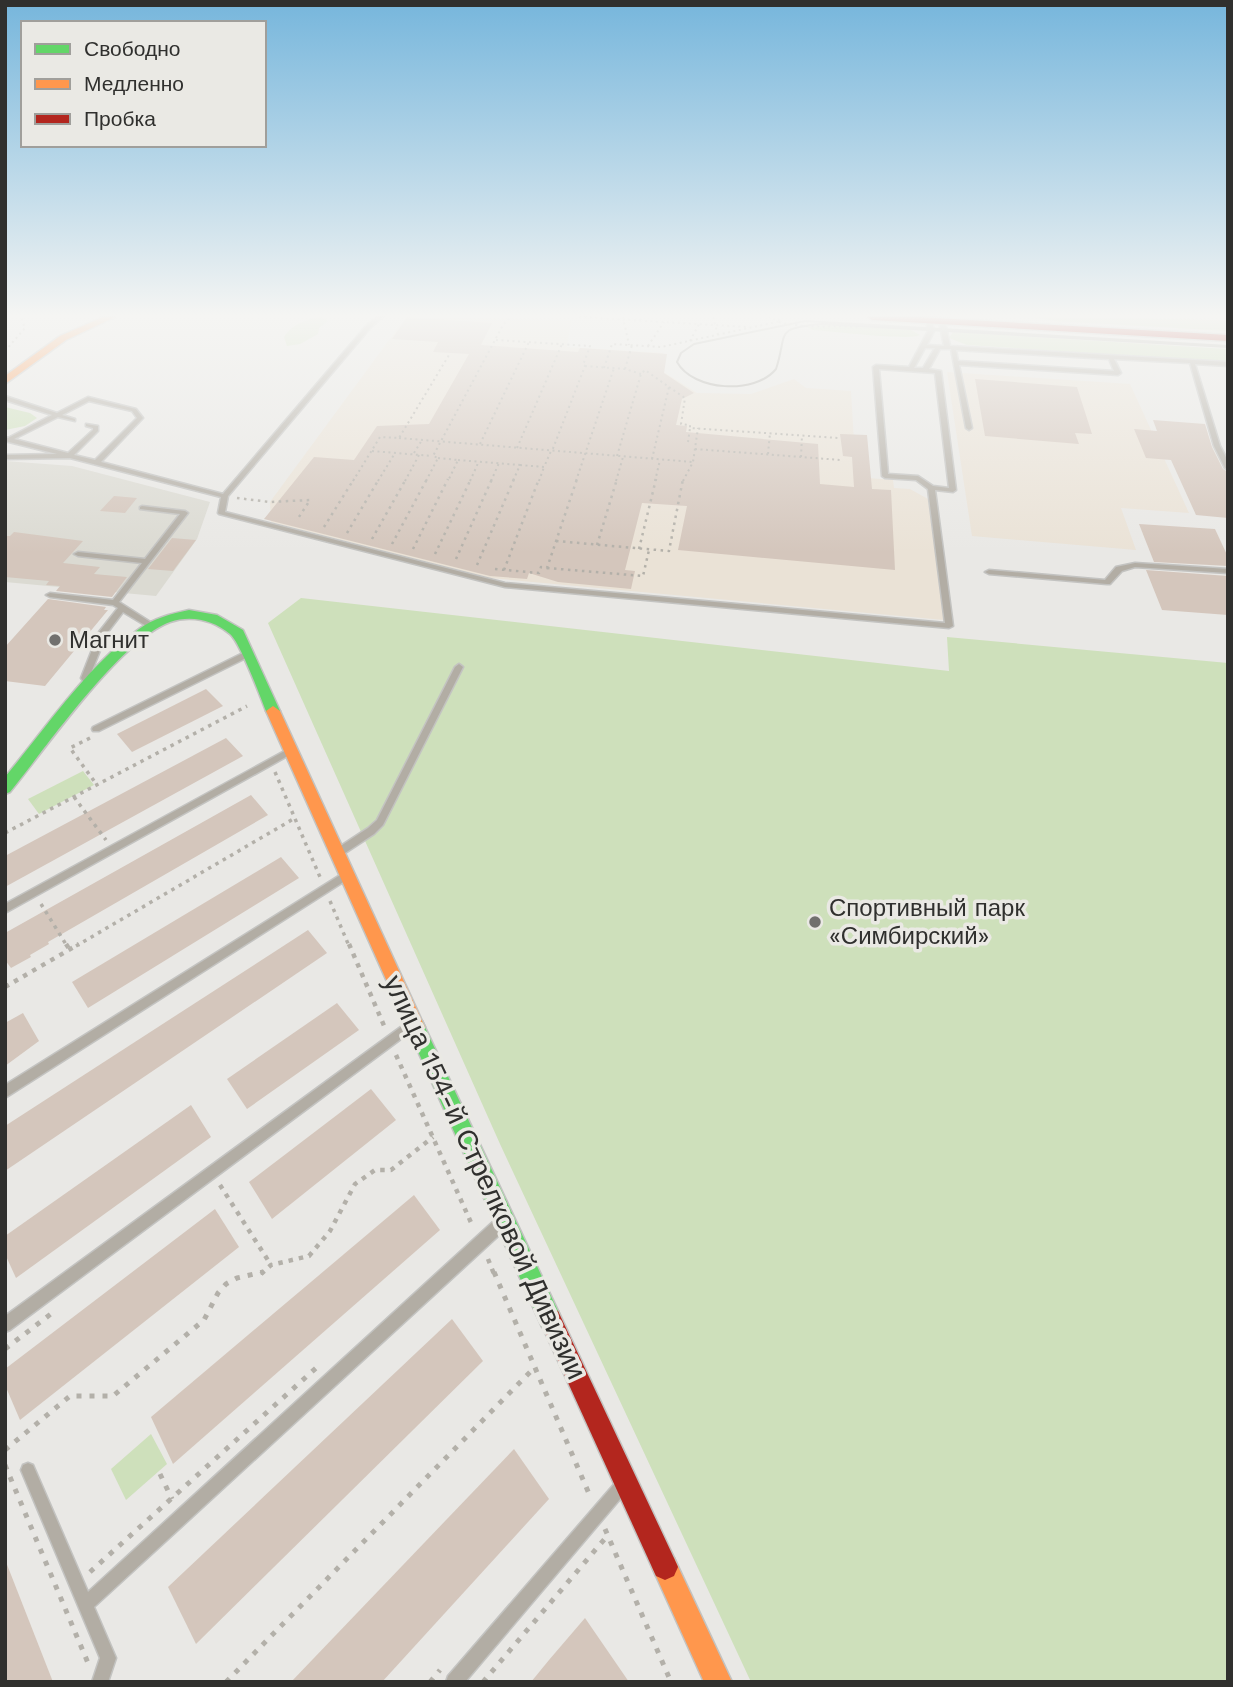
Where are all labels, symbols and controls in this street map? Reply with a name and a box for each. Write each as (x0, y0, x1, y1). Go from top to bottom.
legend (21, 21, 266, 147)
text: Свободно (84, 36, 181, 61)
text: Медленно (84, 71, 184, 96)
text: Пробка (84, 106, 156, 131)
place label: Магнит (69, 626, 149, 654)
marker: Магнит (47, 632, 63, 648)
place label: Спортивный парк «Симбирский» (829, 894, 1025, 950)
marker: Спортивный парк «Симбирский» (807, 914, 823, 930)
street label: улица 154-й Стрелковой Дивизии (377, 970, 593, 1384)

